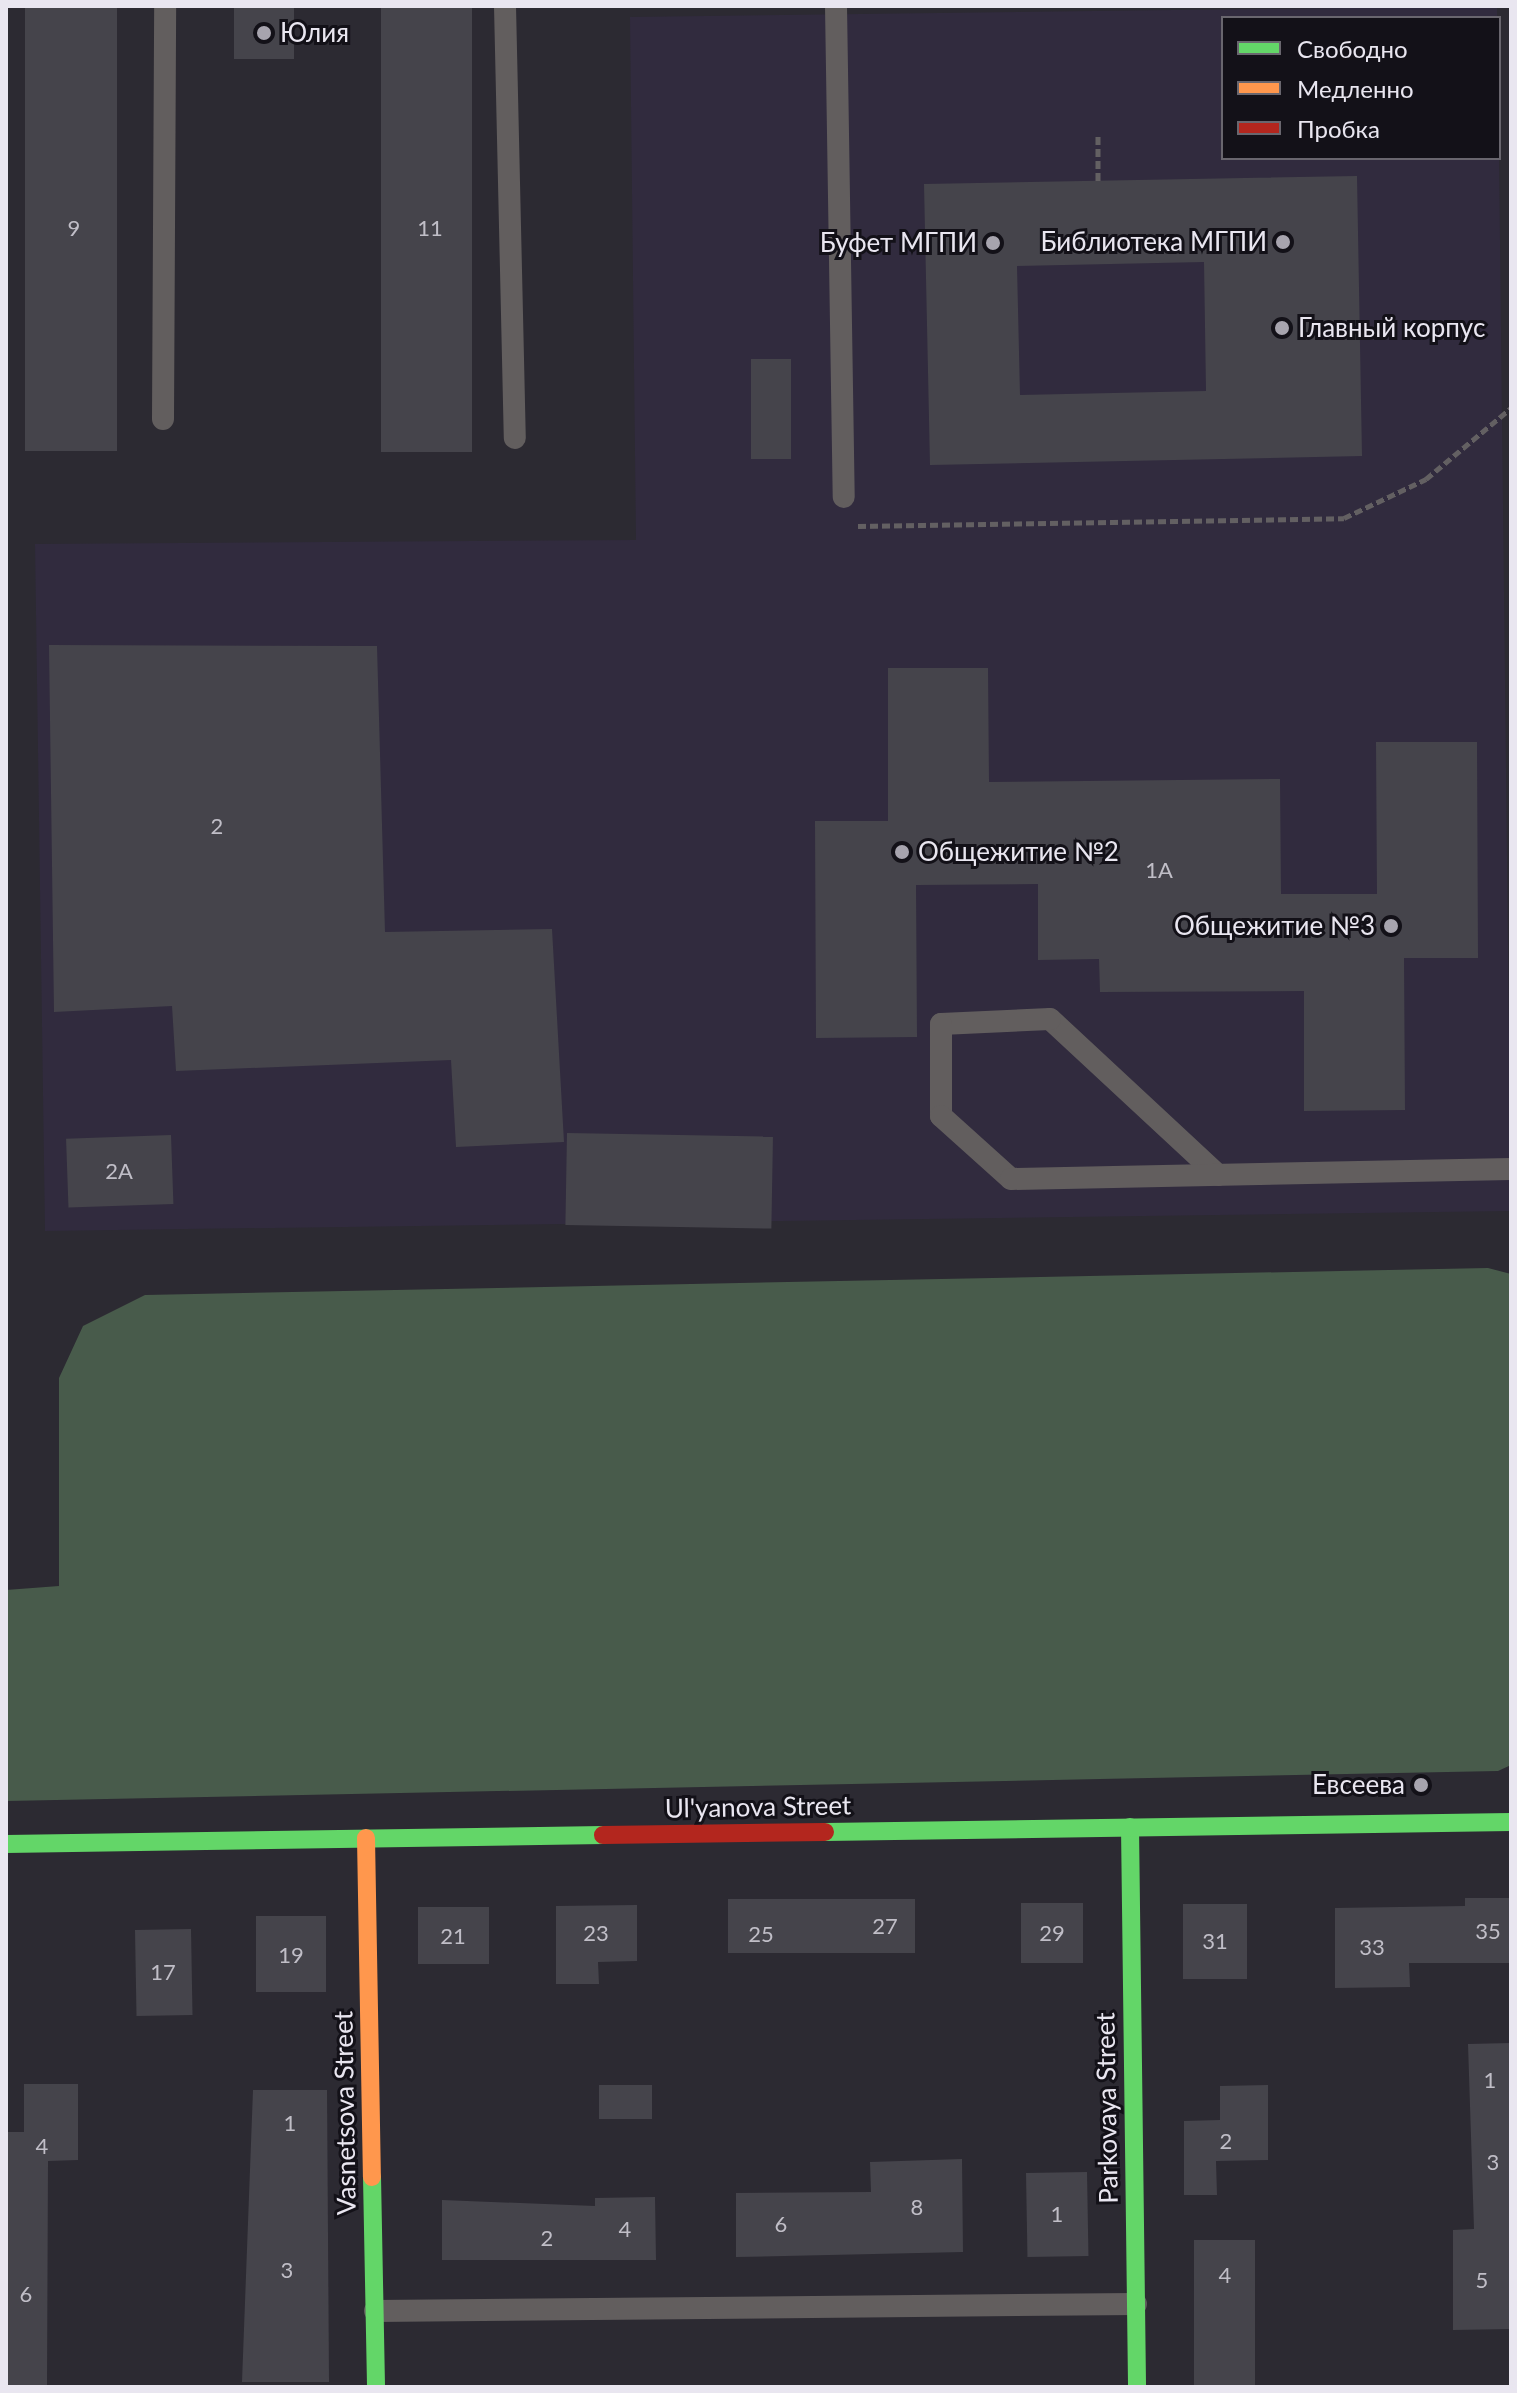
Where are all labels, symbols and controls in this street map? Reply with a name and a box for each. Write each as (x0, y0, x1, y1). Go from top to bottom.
legend (1221, 16, 1501, 160)
place label: Юлия (280, 17, 349, 49)
marker: Юлия (255, 24, 273, 42)
text: Свободно (1297, 34, 1408, 63)
text: Медленно (1297, 74, 1414, 103)
text: Пробка (1297, 114, 1380, 143)
house number: 9 (68, 215, 80, 241)
house number: 11 (417, 215, 443, 241)
place label: Библиотека МГПИ (1040, 226, 1267, 258)
place label: Буфет МГПИ (820, 227, 977, 259)
marker: Библиотека МГПИ (1274, 233, 1292, 251)
marker: Буфет МГПИ (984, 234, 1002, 252)
place label: Главный корпус (1298, 312, 1485, 344)
marker: Главный корпус (1273, 319, 1291, 337)
house number: 2 (211, 813, 223, 839)
place label: Общежитие №2 (918, 836, 1119, 868)
marker: Общежитие №2 (893, 843, 911, 861)
house number: 1А (1145, 857, 1173, 883)
place label: Общежитие №3 (1174, 910, 1375, 942)
marker: Общежитие №3 (1382, 917, 1400, 935)
house number: 2А (105, 1158, 133, 1184)
place label: Евсеева (1312, 1769, 1405, 1801)
marker: Евсеева (1412, 1776, 1430, 1794)
street label: Ul'yanova Street (665, 1790, 851, 1824)
house number: 27 (872, 1913, 898, 1939)
house number: 35 (1475, 1918, 1501, 1944)
house number: 23 (583, 1920, 609, 1946)
house number: 29 (1039, 1920, 1065, 1946)
house number: 25 (748, 1921, 774, 1947)
house number: 21 (440, 1923, 466, 1949)
house number: 31 (1202, 1928, 1228, 1954)
house number: 33 (1359, 1934, 1385, 1960)
house number: 19 (278, 1942, 304, 1968)
house number: 17 (150, 1959, 176, 1985)
street label: Vasnetsova Street (328, 2011, 362, 2215)
street label: Parkovaya Street (1090, 2012, 1124, 2204)
house number: 1 (1484, 2067, 1496, 2093)
house number: 1 (284, 2110, 296, 2136)
house number: 2 (1220, 2128, 1232, 2154)
house number: 4 (36, 2133, 48, 2159)
house number: 3 (1487, 2149, 1499, 2175)
house number: 8 (911, 2194, 923, 2220)
house number: 1 (1051, 2201, 1063, 2227)
house number: 6 (775, 2211, 787, 2237)
house number: 4 (619, 2216, 631, 2242)
house number: 2 (541, 2225, 553, 2251)
house number: 3 (281, 2257, 293, 2283)
house number: 4 (1219, 2262, 1231, 2288)
house number: 5 (1476, 2267, 1488, 2293)
house number: 6 (20, 2281, 32, 2307)

